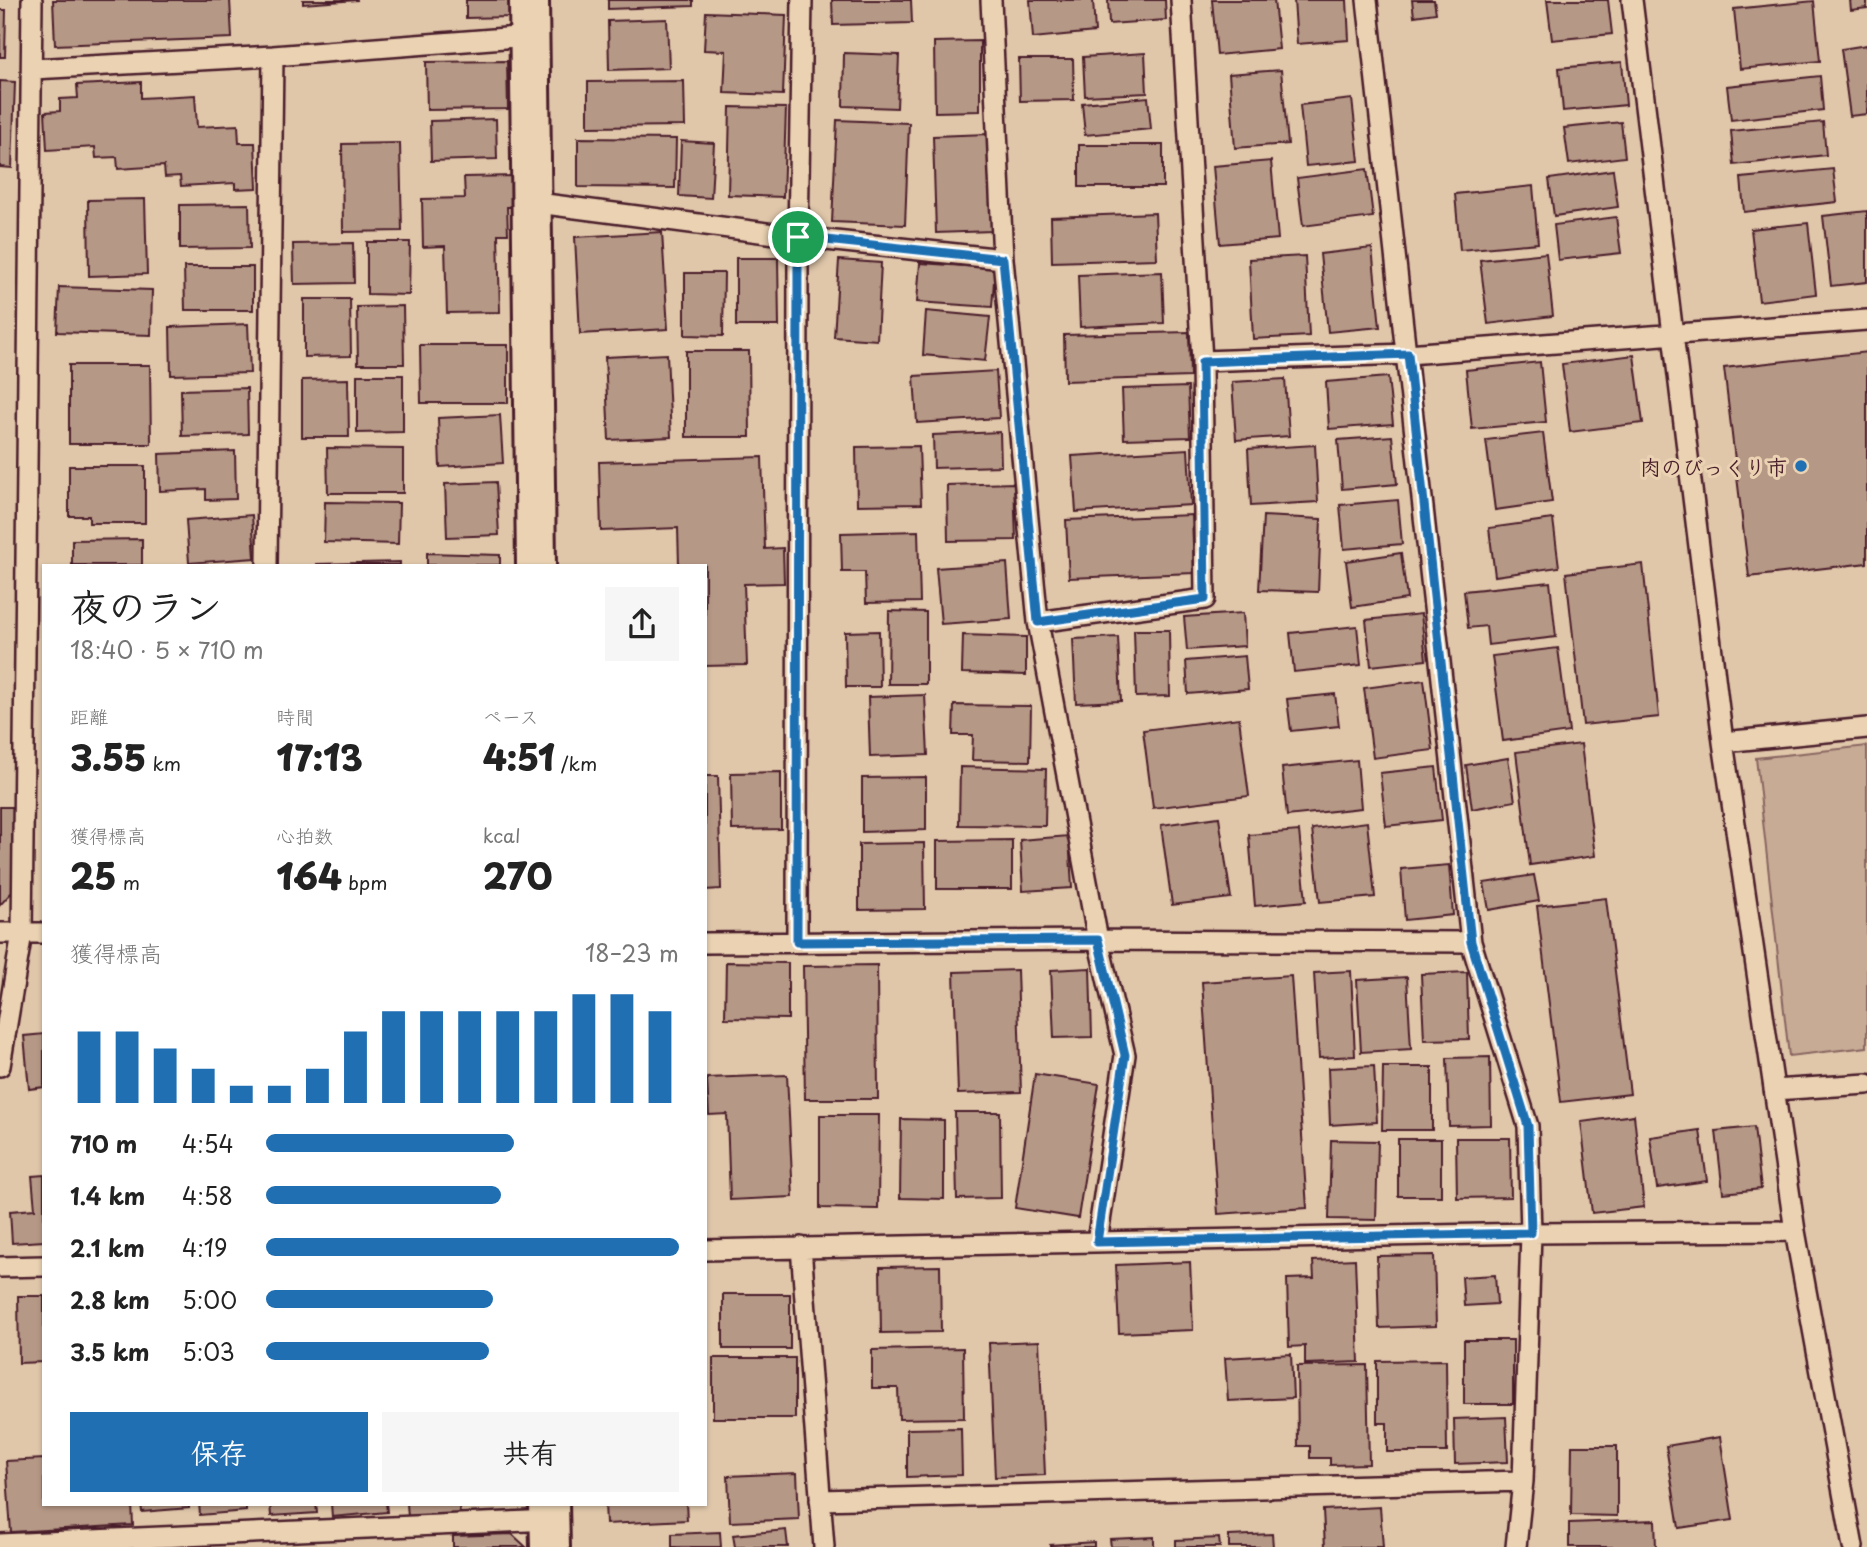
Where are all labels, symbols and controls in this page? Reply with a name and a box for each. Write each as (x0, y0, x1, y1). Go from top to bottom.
pin (768, 207, 828, 267)
icon: arrive (779, 218, 817, 256)
place label: 肉のびっくり市 (1640, 450, 1787, 482)
marker: 肉のびっくり市 (1793, 458, 1809, 474)
text: 夜のラン (70, 577, 222, 634)
button: share (605, 587, 679, 661)
text: 18:40 · 5 × 710 m (70, 632, 264, 667)
text: 距離 (70, 702, 108, 730)
text: 時間 (276, 702, 314, 730)
text: ペース (483, 702, 539, 730)
text: 3.55 (70, 730, 146, 783)
text: 17:13 (276, 730, 363, 783)
text: 4:51 (483, 730, 555, 783)
text: km (146, 749, 181, 777)
text: /km (555, 749, 597, 777)
text: 獲得標高 (70, 821, 146, 849)
text: 心拍数 (276, 821, 333, 849)
text: kcal (483, 821, 521, 849)
text: 25 (70, 849, 117, 902)
text: 164 (276, 849, 342, 902)
text: 270 (483, 849, 552, 902)
text: m (117, 868, 140, 896)
text: bpm (342, 868, 388, 896)
text: 獲得標高 (70, 935, 162, 970)
text: 18–23 m (585, 935, 679, 970)
text: 710 m (70, 1126, 137, 1161)
text: 4:54 (182, 1126, 234, 1161)
text: 1.4 km (70, 1178, 145, 1213)
text: 4:58 (182, 1178, 233, 1213)
text: 2.1 km (70, 1230, 145, 1265)
text: 4:19 (182, 1230, 228, 1265)
text: 2.8 km (70, 1282, 150, 1317)
text: 5:00 (182, 1282, 237, 1317)
text: 3.5 km (70, 1334, 150, 1369)
text: 5:03 (182, 1334, 235, 1369)
button: 保存 (70, 1412, 368, 1492)
button: 共有 (382, 1412, 679, 1492)

